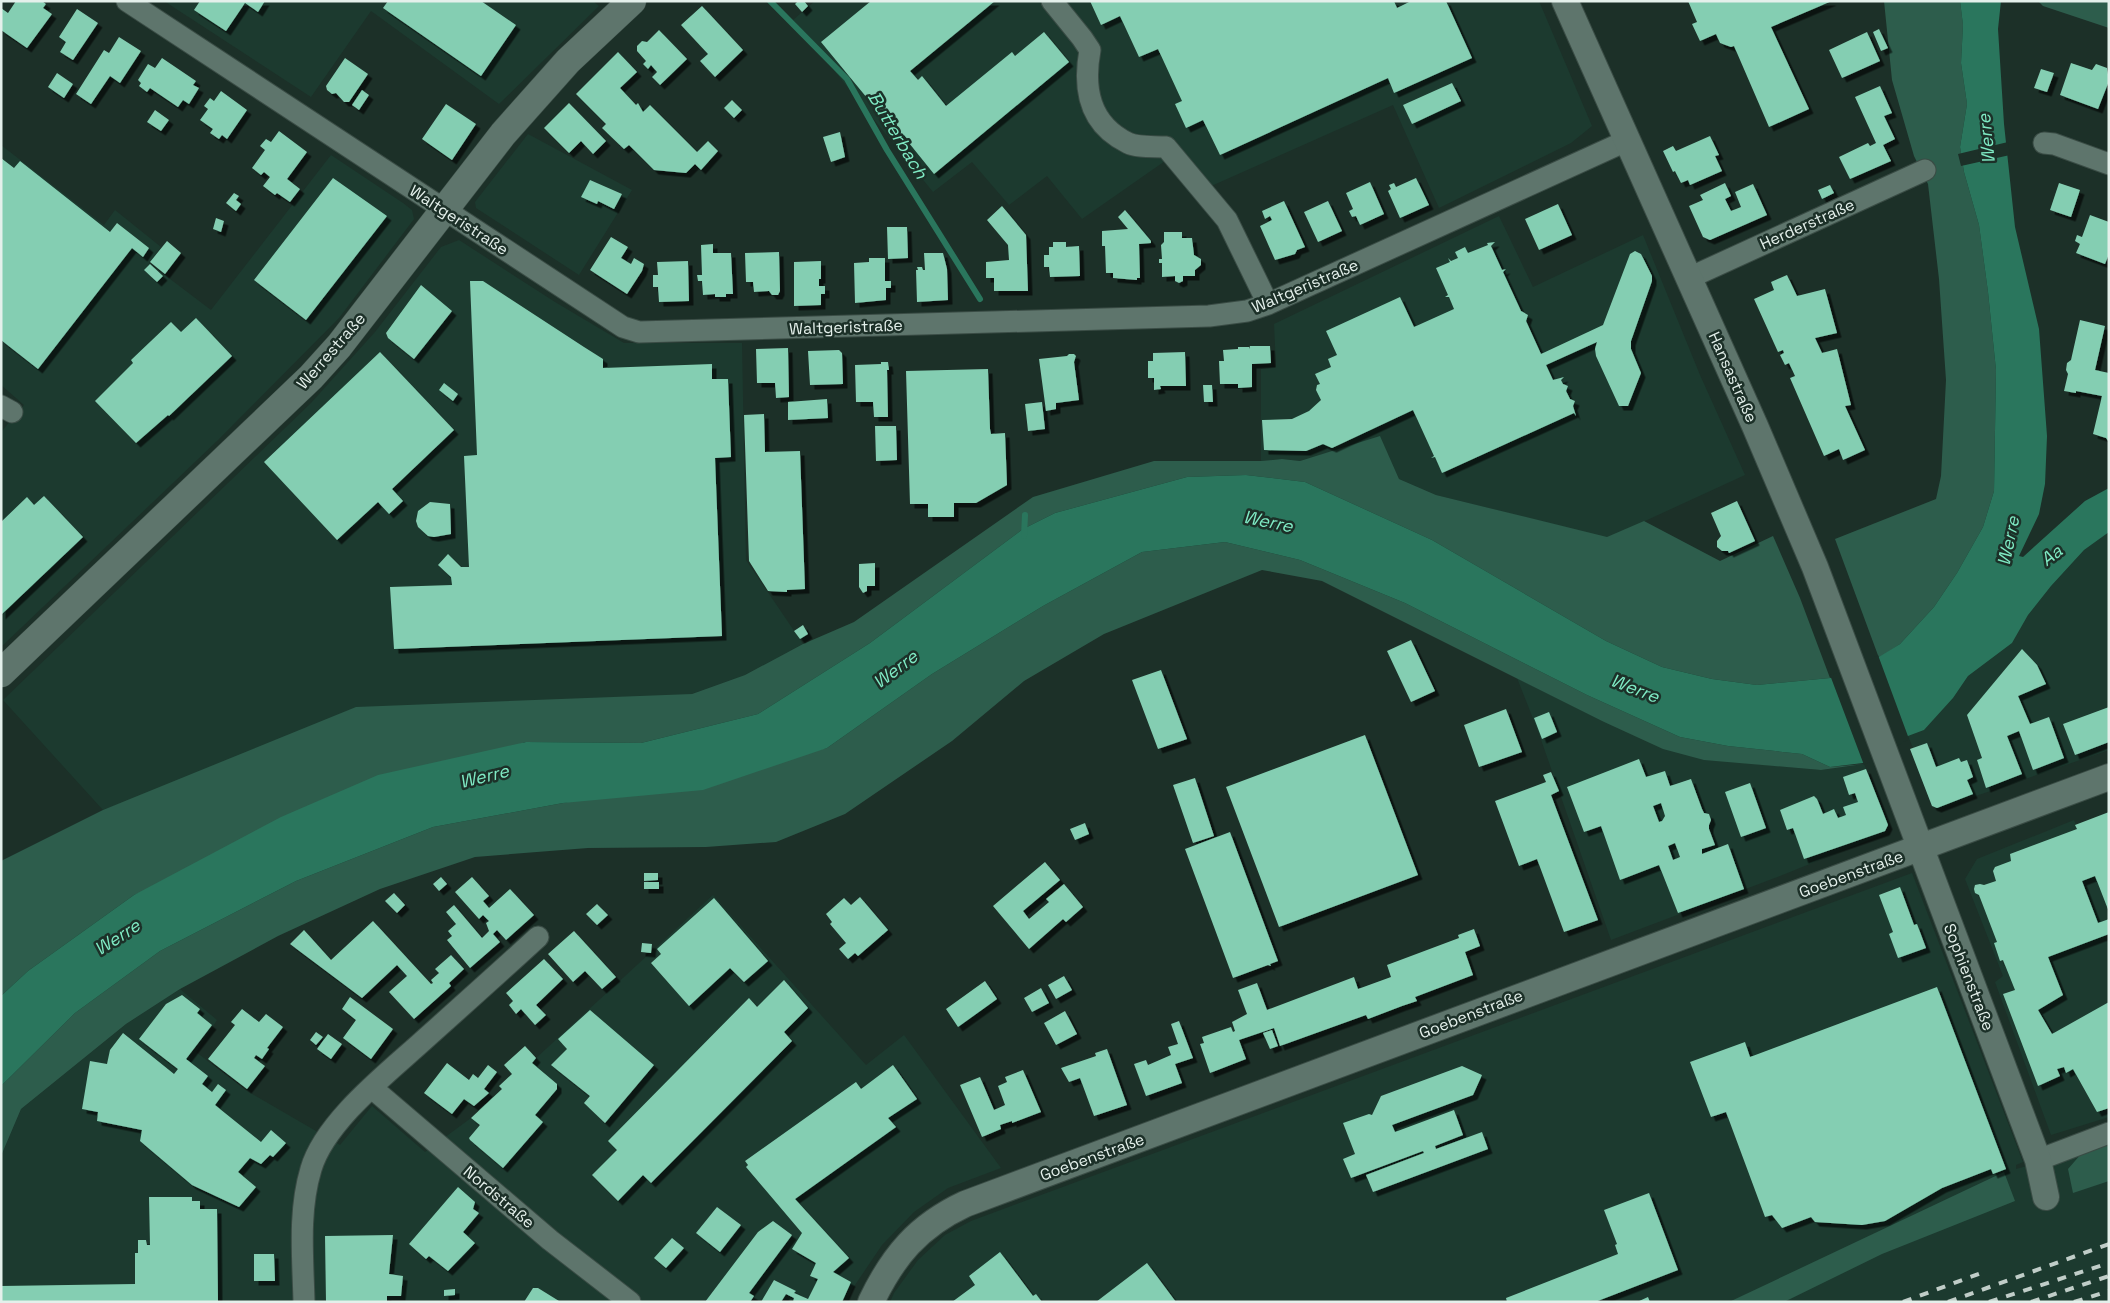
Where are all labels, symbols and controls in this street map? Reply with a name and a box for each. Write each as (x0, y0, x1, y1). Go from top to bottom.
water label: Butterbach (863, 87, 934, 184)
water label: Werre (1972, 112, 2000, 165)
street label: Waltgeristraße (406, 180, 512, 260)
street label: Herderstraße (1756, 194, 1858, 254)
street label: Waltgeristraße (1249, 254, 1361, 318)
street label: Werrestraße (292, 308, 370, 394)
street label: Waltgeristraße (789, 315, 903, 339)
street label: Hansastraße (1704, 328, 1762, 426)
water label: Werre (1241, 505, 1296, 538)
water label: Werre (1992, 513, 2025, 568)
water label: Aa (2035, 539, 2067, 571)
water label: Werre (868, 644, 923, 693)
water label: Werre (1608, 668, 1664, 708)
water label: Werre (457, 758, 512, 793)
street label: Goebenstraße (1796, 845, 1906, 903)
water label: Werre (90, 913, 145, 960)
street label: Sophienstraße (1939, 920, 1999, 1034)
street label: Goebenstraße (1416, 985, 1526, 1043)
street label: Goebenstraße (1037, 1128, 1147, 1186)
street label: Nordstraße (459, 1161, 539, 1233)

